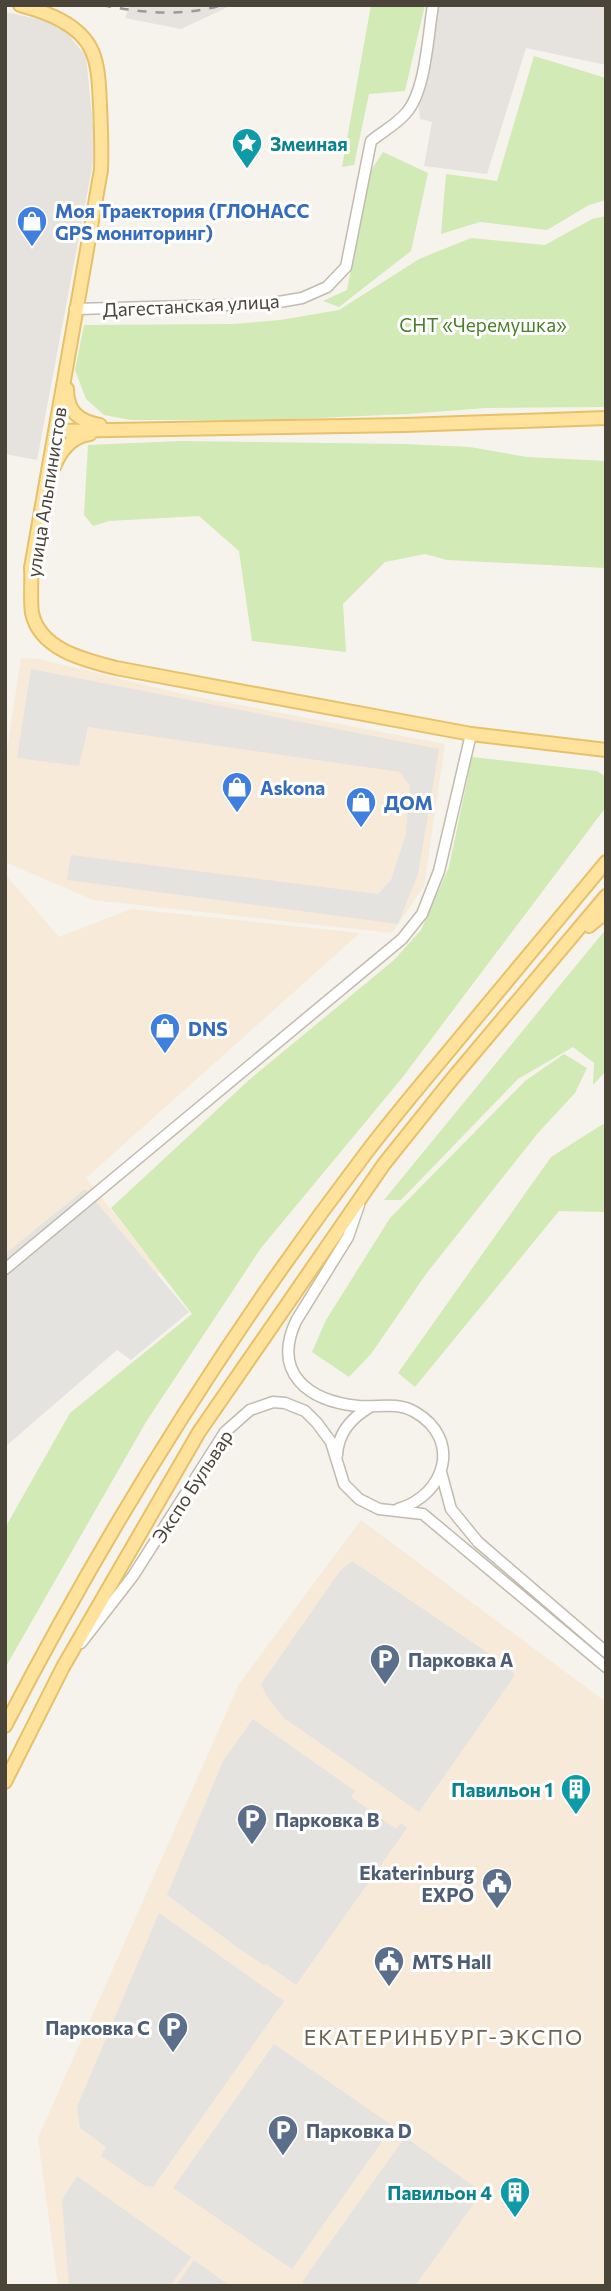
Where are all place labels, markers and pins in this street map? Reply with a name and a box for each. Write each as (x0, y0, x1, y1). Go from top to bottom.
place icon: Змеиная (230, 126, 264, 170)
place label: Змеиная (270, 132, 348, 155)
place label: Моя Траектория (ГЛОНАСС GPS мониторинг) (55, 199, 309, 244)
shop icon: Моя Траектория (ГЛОНАСС GPS мониторинг) (15, 204, 49, 248)
shop icon: Askona (220, 770, 254, 814)
place label: Askona (260, 776, 325, 799)
shop icon: ДОМ (344, 785, 378, 829)
place label: ДОМ (384, 791, 433, 814)
shop icon: DNS (148, 1011, 182, 1055)
place label: DNS (188, 1017, 228, 1040)
parking icon: Парковка A (368, 1642, 402, 1686)
place label: Парковка A (408, 1648, 514, 1671)
building icon: Павильон 1 (559, 1772, 593, 1816)
place label: Павильон 1 (451, 1778, 553, 1801)
parking icon: Парковка B (235, 1802, 269, 1846)
place label: Парковка B (275, 1808, 379, 1831)
place label: Ekaterinburg EXPO (359, 1861, 475, 1906)
public building icon: Ekaterinburg EXPO (480, 1866, 514, 1910)
public building icon: MTS Hall (372, 1944, 406, 1988)
place label: MTS Hall (412, 1950, 491, 1973)
parking icon: Парковка C (156, 2010, 190, 2054)
place label: Парковка C (45, 2016, 150, 2039)
parking icon: Парковка D (266, 2113, 300, 2157)
place label: Парковка D (306, 2119, 412, 2142)
building icon: Павильон 4 (498, 2175, 532, 2219)
place label: Павильон 4 (387, 2181, 492, 2204)

